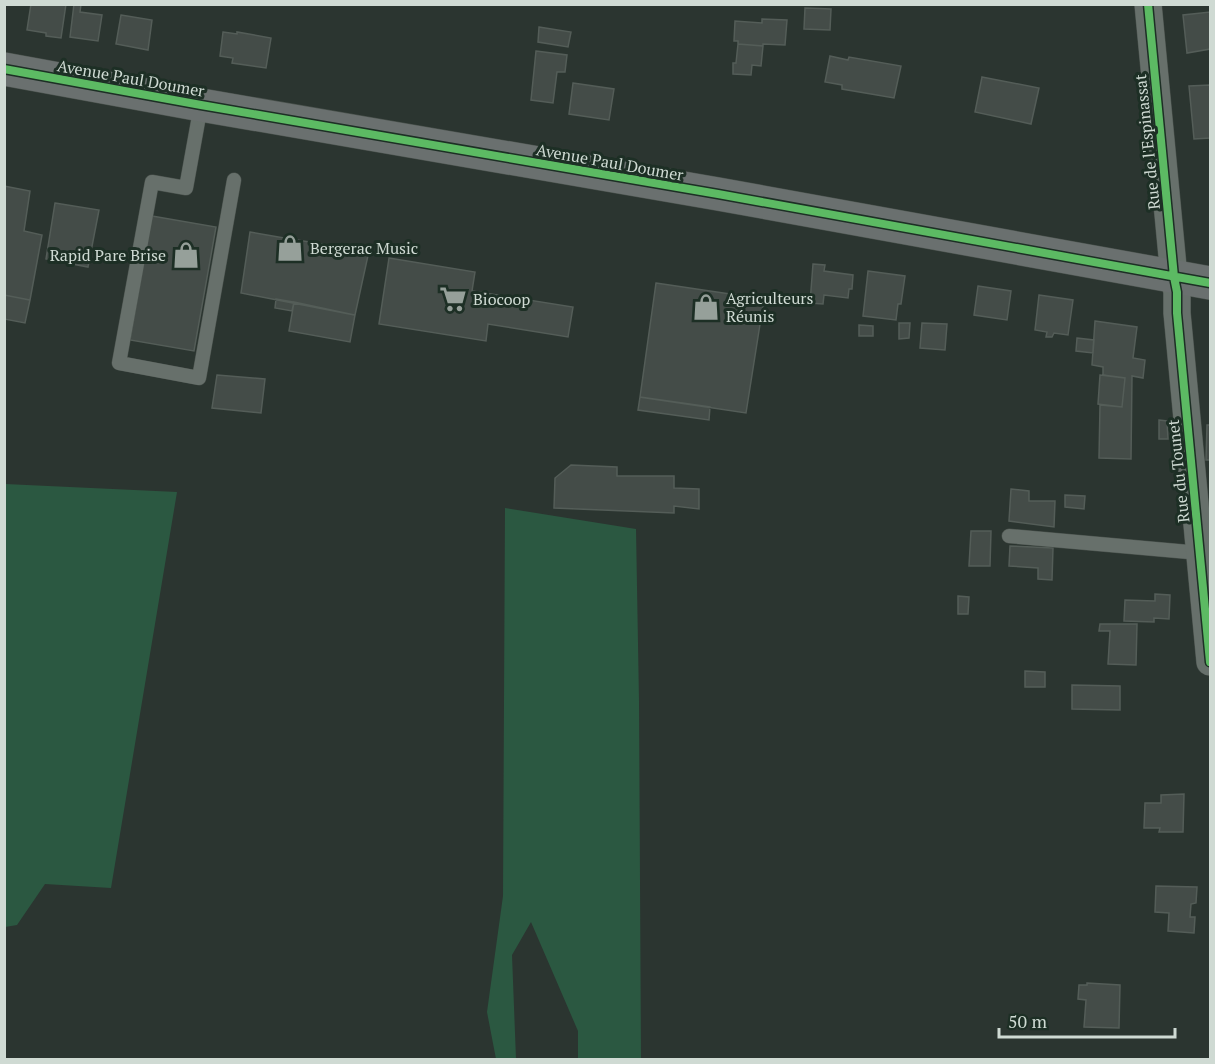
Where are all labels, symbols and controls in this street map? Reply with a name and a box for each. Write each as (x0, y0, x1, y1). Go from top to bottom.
street label: Avenue Paul Doumer (56, 54, 207, 102)
street label: Rue de l'Espinassat (1129, 73, 1165, 211)
street label: Avenue Paul Doumer (535, 138, 686, 186)
shop icon: Bergerac Music (275, 233, 305, 263)
place label: Bergerac Music (310, 237, 418, 259)
shop icon: Rapid Pare Brise (171, 240, 201, 270)
place label: Rapid Pare Brise (50, 244, 166, 266)
supermarket icon: Biocoop (438, 284, 468, 314)
place label: Agriculteurs Réunis (726, 287, 813, 327)
place label: Biocoop (473, 288, 530, 310)
shop icon: Agriculteurs Réunis (691, 292, 721, 322)
street label: Rue du Tounet (1162, 418, 1194, 524)
scale bar (999, 1001, 1174, 1039)
text: 50 m (1008, 1009, 1048, 1033)

